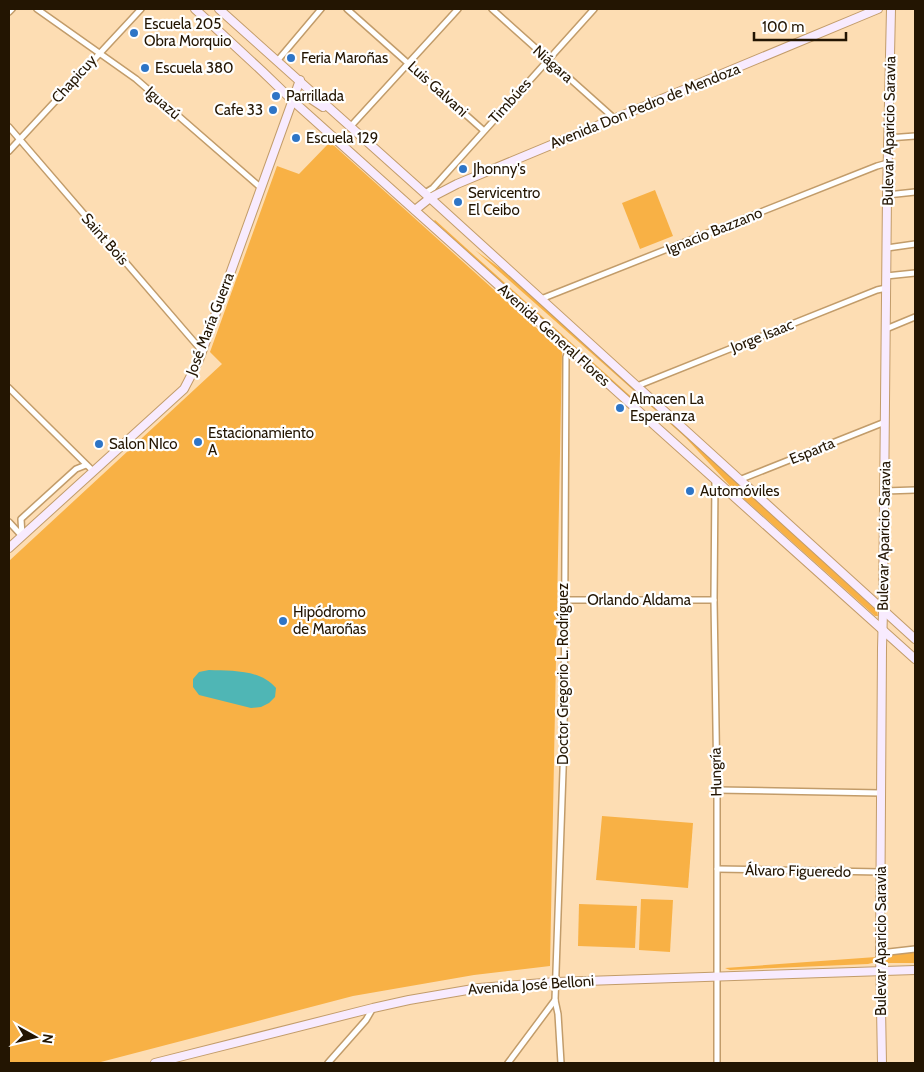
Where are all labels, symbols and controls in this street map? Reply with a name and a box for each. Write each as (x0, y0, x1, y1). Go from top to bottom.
scale bar (754, 10, 846, 42)
place label: Escuela 205 Obra Morquio (144, 15, 231, 50)
text: 100 m (762, 18, 804, 36)
marker: Escuela 205 Obra Morquio (128, 27, 140, 39)
street label: Niágara (529, 41, 577, 87)
place label: Feria Maroñas (301, 49, 388, 67)
street label: Chapicuy (48, 51, 100, 107)
marker: Feria Maroñas (285, 52, 297, 64)
street label: Bulevar Aparicio Saravia (879, 55, 899, 206)
street label: Luis Galvani (404, 57, 472, 121)
place label: Escuela 380 (155, 59, 234, 77)
street label: Avenida Don Pedro de Mendoza (547, 59, 744, 152)
marker: Escuela 380 (139, 62, 151, 74)
street label: Timbúes (485, 75, 535, 127)
street label: Iguazú (142, 83, 184, 123)
place label: Parrillada (286, 87, 345, 105)
marker: Parrillada (270, 90, 282, 102)
place label: Cafe 33 (215, 101, 263, 119)
marker: Cafe 33 (267, 104, 279, 116)
place label: Escuela 129 (306, 129, 378, 147)
marker: Escuela 129 (290, 132, 302, 144)
place label: Jhonny's (472, 160, 526, 178)
marker: Jhonny's (457, 163, 469, 175)
place label: Servicentro El Ceibo (468, 184, 540, 219)
marker: Servicentro El Ceibo (452, 196, 464, 208)
street label: Ignacio Bazzano (663, 203, 765, 259)
street label: Saint Bois (78, 210, 132, 268)
street label: José María Guerra (182, 269, 238, 379)
street label: Avenida General Flores (494, 280, 614, 390)
street label: Jorge Isaac (727, 315, 796, 357)
place label: Almacen La Esperanza (630, 390, 705, 425)
marker: Almacen La Esperanza (614, 402, 626, 414)
place label: Estacionamiento A (208, 424, 314, 459)
street label: Esparta (787, 434, 838, 468)
place label: Salon NIco (109, 435, 178, 453)
marker: Estacionamiento A (192, 436, 204, 448)
marker: Salon NIco (93, 438, 105, 450)
street label: Bulevar Aparicio Saravia (874, 460, 894, 611)
place label: Automóviles (700, 482, 779, 500)
marker: Automóviles (684, 485, 696, 497)
street label: Doctor Gregorio L. Rodríguez (554, 583, 572, 765)
street label: Orlando Aldama (587, 591, 692, 609)
place label: Hipódromo de Maroñas (293, 603, 366, 638)
marker: Hipódromo de Maroñas (277, 615, 289, 627)
street label: Hungría (707, 746, 725, 797)
street label: Álvaro Figueredo (745, 860, 851, 881)
street label: Bulevar Aparicio Saravia (872, 865, 890, 1016)
street label: Avenida José Belloni (467, 972, 595, 998)
north arrow (10, 1012, 60, 1062)
text: N (38, 1033, 57, 1045)

